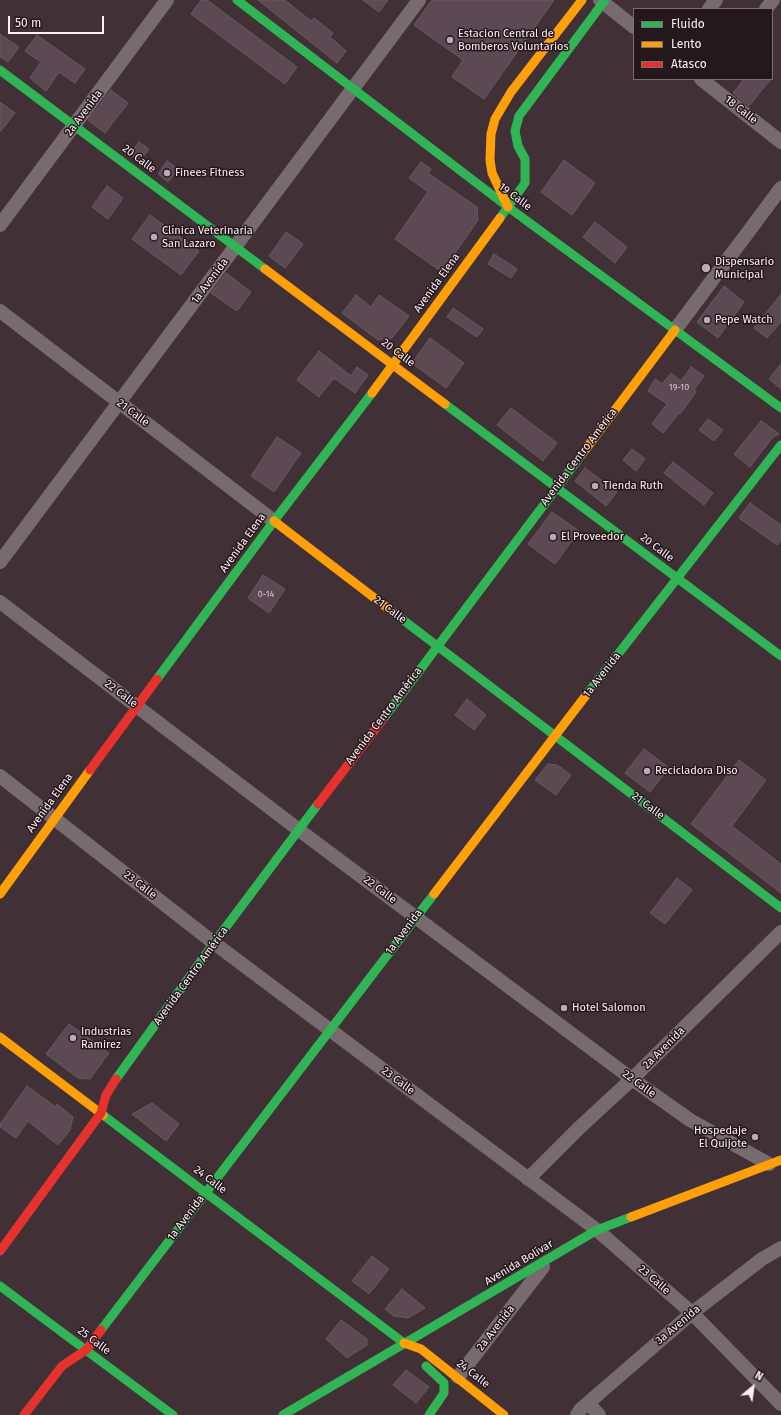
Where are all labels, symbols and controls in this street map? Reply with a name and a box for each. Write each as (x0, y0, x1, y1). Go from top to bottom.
scale bar (10, 8, 106, 34)
legend (633, 8, 773, 80)
text: 50 m (15, 16, 41, 30)
text: Fluido (671, 17, 705, 31)
place label: Estacion Central de Bomberos Voluntarios (458, 27, 569, 53)
marker: Estacion Central de Bomberos Voluntarios (445, 35, 455, 45)
text: Lento (671, 37, 701, 51)
text: Atasco (671, 57, 707, 71)
street label: 2a Avenida (62, 87, 106, 139)
street label: 18 Calle (722, 93, 760, 127)
street label: 20 Calle (120, 142, 158, 176)
place label: Finees Fitness (175, 166, 244, 180)
marker: Finees Fitness (162, 168, 172, 178)
street label: 19 Calle (496, 180, 534, 214)
place label: Clínica Veterinaria San Lazaro (162, 224, 253, 250)
marker: Clínica Veterinaria San Lazaro (149, 232, 159, 242)
street label: Avenida Elena (411, 251, 463, 315)
place label: Dispensario Municipal (715, 255, 774, 281)
street label: 1a Avenida (189, 256, 231, 306)
marker: Dispensario Municipal (700, 262, 712, 274)
place label: Pepe Watch (715, 313, 773, 327)
marker: Pepe Watch (702, 315, 712, 325)
street label: 20 Calle (379, 336, 417, 370)
house number: 19-10 (669, 382, 689, 392)
street label: 21 Calle (114, 397, 152, 429)
street label: Avenida Centro América (538, 406, 620, 508)
place label: Tienda Ruth (603, 479, 663, 493)
marker: Tienda Ruth (590, 481, 600, 491)
street label: Avenida Elena (217, 511, 269, 575)
place label: El Proveedor (561, 530, 624, 544)
street label: 20 Calle (638, 531, 676, 565)
marker: El Proveedor (548, 532, 558, 542)
house number: 0-14 (258, 589, 274, 599)
street label: 21 Calle (371, 594, 409, 626)
street label: 1a Avenida (580, 650, 624, 700)
street label: Avenida Centro América (343, 665, 425, 767)
street label: 22 Calle (102, 677, 140, 711)
place label: Recicladora Diso (655, 764, 738, 778)
marker: Recicladora Diso (642, 766, 652, 776)
street label: Avenida Elena (24, 771, 76, 835)
street label: 21 Calle (629, 790, 667, 822)
street label: 23 Calle (121, 868, 159, 902)
street label: 22 Calle (361, 873, 399, 907)
street label: 1a Avenida (383, 907, 425, 957)
street label: Avenida Centro América (151, 924, 231, 1028)
place label: Hotel Salomon (572, 1001, 646, 1015)
marker: Hotel Salomon (559, 1003, 569, 1013)
street label: 2a Avenida (640, 1024, 688, 1072)
place label: Industrias Ramirez (81, 1025, 131, 1051)
marker: Industrias Ramirez (68, 1033, 78, 1043)
street label: 23 Calle (379, 1064, 417, 1098)
street label: 22 Calle (620, 1067, 658, 1101)
place label: Hospedaje El Quijote (694, 1124, 747, 1150)
marker: Hospedaje El Quijote (750, 1132, 760, 1142)
street label: 24 Calle (191, 1163, 229, 1197)
street label: 1a Avenida (165, 1193, 207, 1243)
street label: Avenida Bolívar (482, 1237, 556, 1289)
street label: 23 Calle (635, 1263, 673, 1297)
street label: 2a Avenida (474, 1303, 518, 1353)
street label: 3a Avenida (653, 1303, 703, 1347)
street label: 25 Calle (75, 1324, 113, 1358)
street label: 24 Calle (454, 1357, 492, 1391)
north arrow (733, 1367, 773, 1407)
text: N (753, 1369, 765, 1384)

